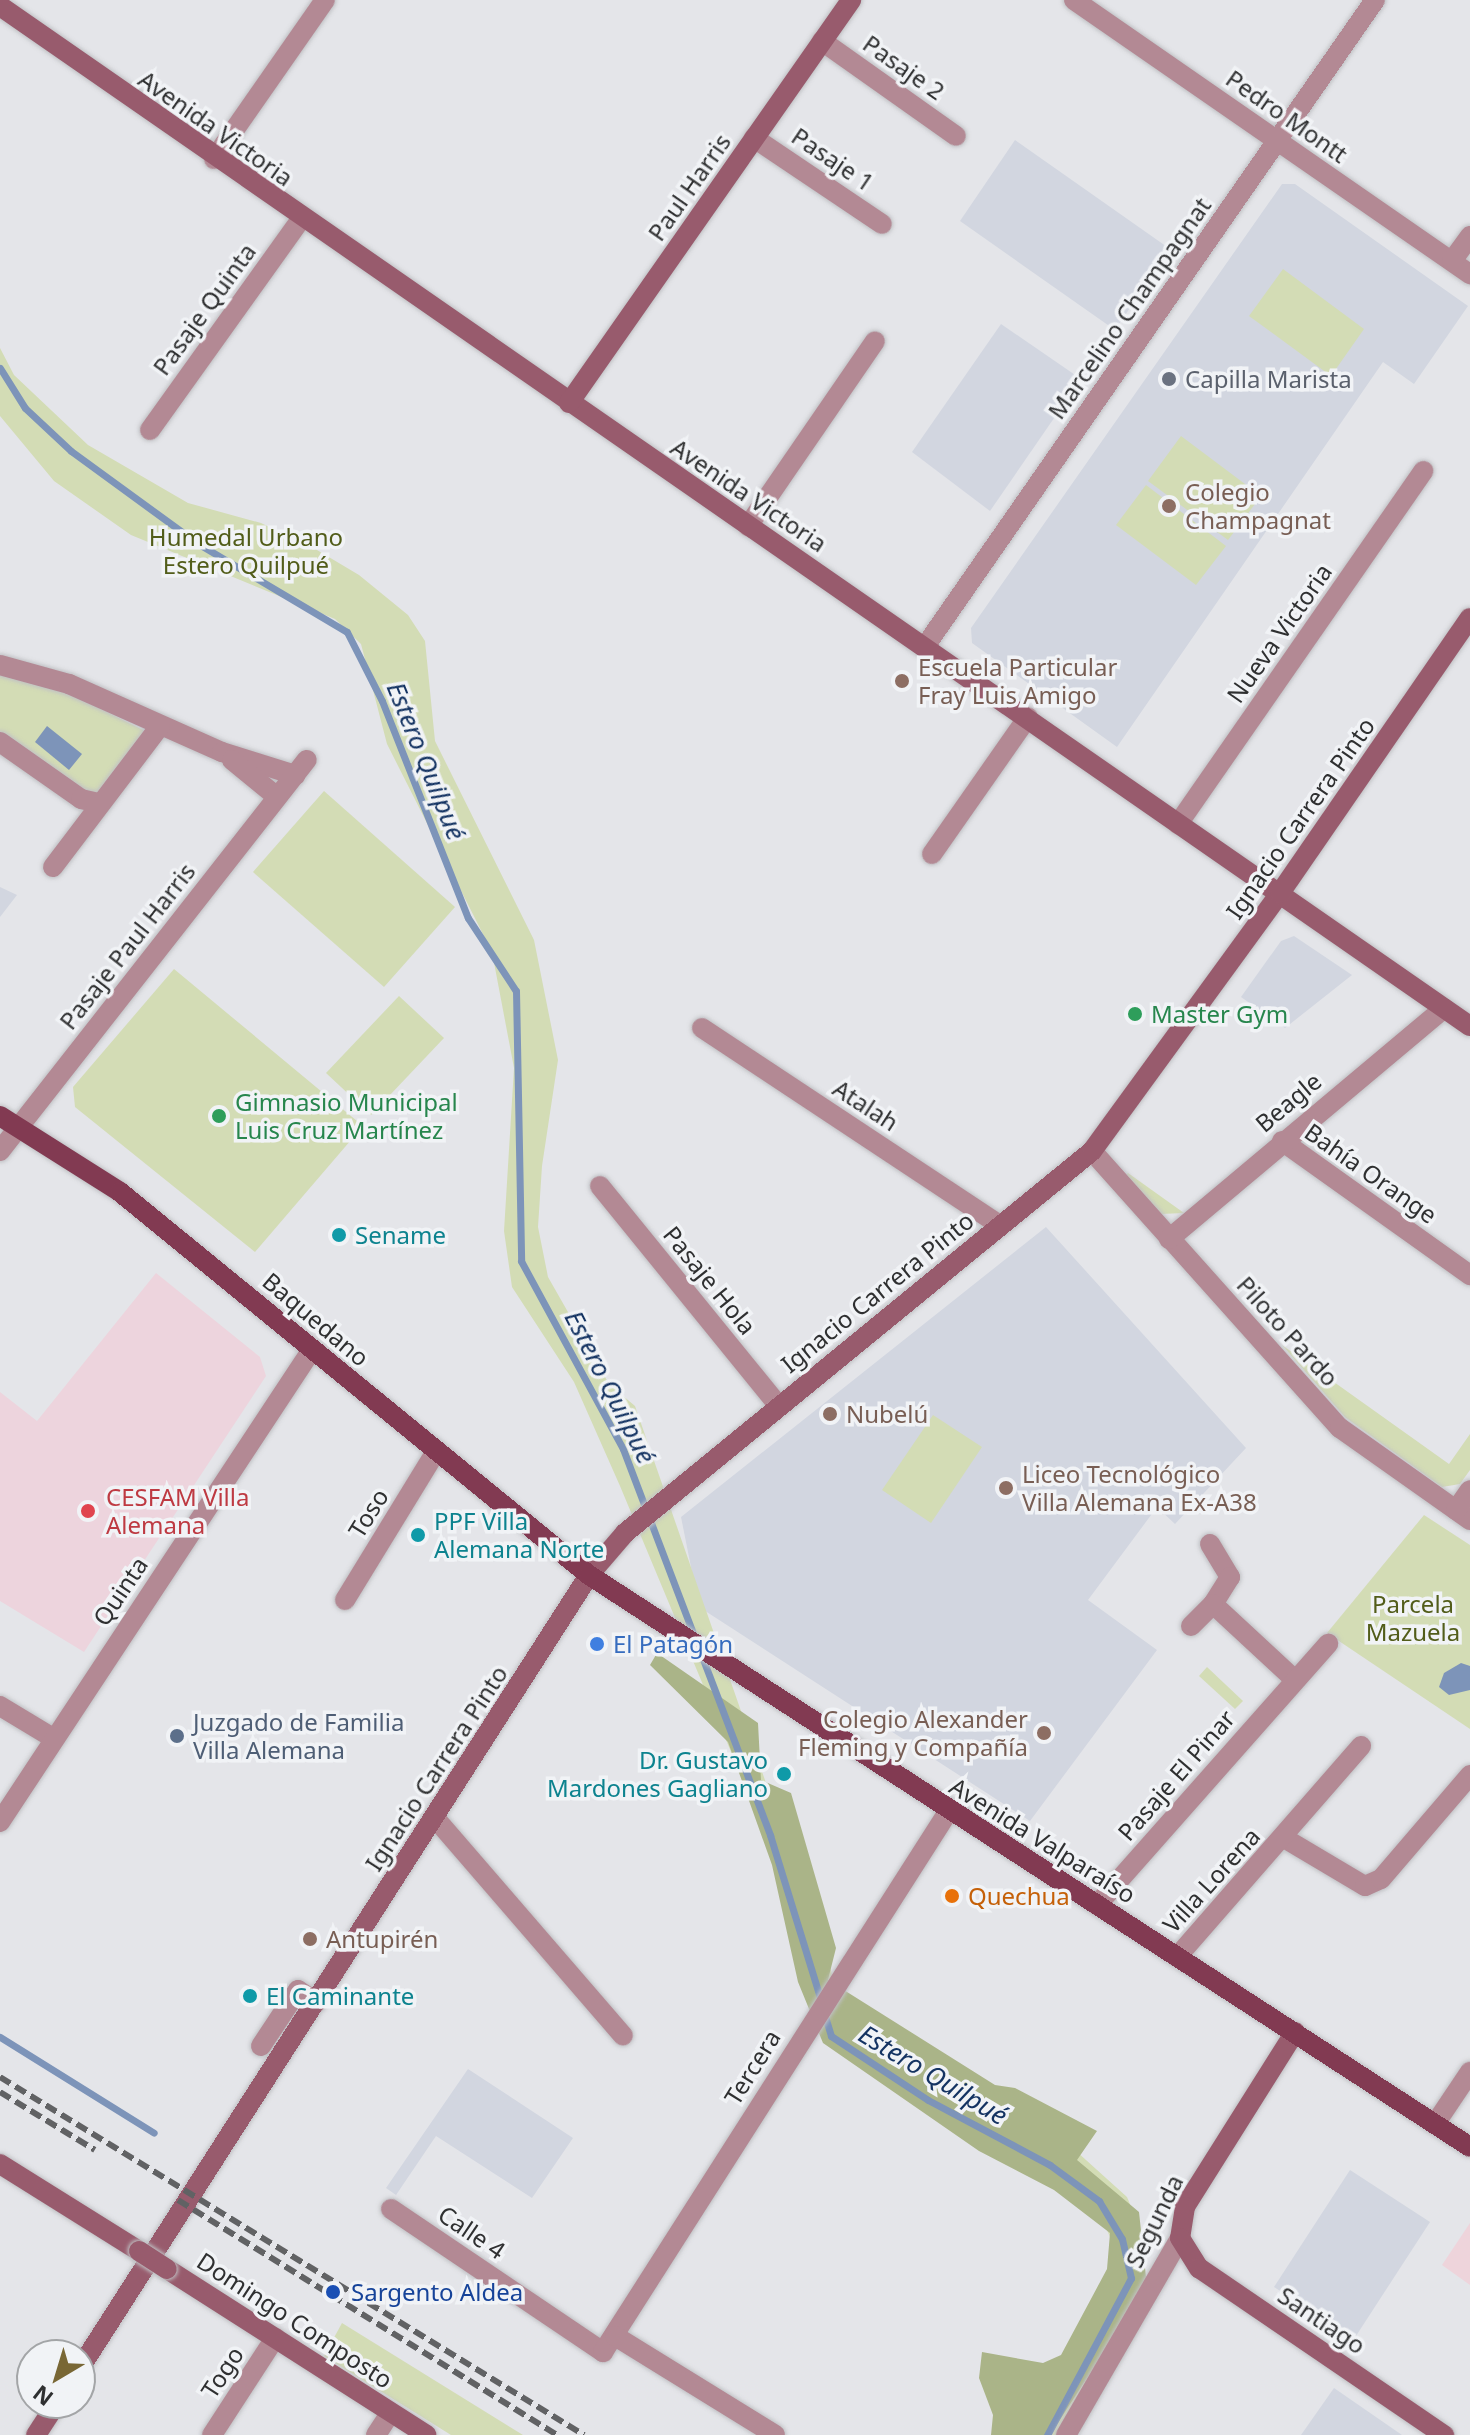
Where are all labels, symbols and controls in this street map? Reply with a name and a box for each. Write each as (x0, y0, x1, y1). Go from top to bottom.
street label: Pasaje 2 (858, 29, 950, 105)
street label: Avenida Victoria (133, 64, 299, 192)
street label: Pedro Montt (1221, 64, 1353, 168)
street label: Pasaje 1 (787, 121, 879, 197)
street label: Paul Harris (642, 128, 736, 246)
street label: Marcelino Champagnat (1042, 192, 1216, 424)
street label: Pasaje Quinta (147, 238, 261, 380)
place label: Capilla Marista (1185, 365, 1352, 393)
marker: Capilla Marista (1160, 370, 1178, 388)
street label: Avenida Victoria (666, 432, 832, 558)
place label: Colegio Champagnat (1185, 478, 1331, 534)
marker: Colegio Champagnat (1160, 497, 1178, 515)
park label: Humedal Urbano Estero Quilpué (149, 523, 343, 579)
street label: Nueva Victoria (1220, 558, 1338, 708)
place label: Escuela Particular Fray Luis Amigo (918, 653, 1117, 709)
marker: Escuela Particular Fray Luis Amigo (893, 672, 911, 690)
water label: Estero Quilpué (380, 677, 472, 845)
street label: Ignacio Carrera Pinto (1220, 712, 1380, 924)
street label: Pasaje Paul Harris (53, 857, 201, 1035)
place label: Master Gym (1151, 1000, 1288, 1028)
marker: Master Gym (1126, 1005, 1144, 1023)
street label: Beagle (1249, 1066, 1327, 1138)
street label: Atalah (828, 1073, 904, 1137)
place label: Gimnasio Municipal Luis Cruz Martínez (235, 1088, 458, 1144)
marker: Gimnasio Municipal Luis Cruz Martínez (210, 1107, 228, 1125)
street label: Bahía Orange (1299, 1117, 1443, 1229)
street label: Ignacio Carrera Pinto (775, 1206, 979, 1378)
street label: Pasaje Hola (658, 1220, 762, 1340)
place label: Sename (355, 1221, 446, 1249)
marker: Sename (330, 1226, 348, 1244)
street label: Baquedano (257, 1266, 375, 1372)
street label: Piloto Pardo (1231, 1270, 1345, 1392)
water label: Estero Quilpué (558, 1305, 662, 1469)
place label: Nubelú (846, 1400, 928, 1428)
marker: Nubelú (821, 1405, 839, 1423)
place label: Liceo Tecnológico Villa Alemana Ex-A38 (1022, 1460, 1257, 1516)
marker: Liceo Tecnológico Villa Alemana Ex-A38 (997, 1479, 1015, 1497)
place label: CESFAM Villa Alemana (106, 1483, 249, 1539)
street label: Toso (342, 1483, 394, 1543)
marker: CESFAM Villa Alemana (77, 1500, 99, 1522)
place label: PPF Villa Alemana Norte (434, 1507, 604, 1563)
marker: PPF Villa Alemana Norte (409, 1526, 427, 1544)
street label: Quinta (87, 1551, 153, 1631)
park label: Parcela Mazuela (1366, 1590, 1460, 1646)
place label: El Patagón (613, 1630, 733, 1658)
marker: El Patagón (588, 1635, 606, 1653)
street label: Ignacio Carrera Pinto (359, 1660, 513, 1876)
street label: Pasaje El Pinar (1111, 1704, 1241, 1846)
place label: Colegio Alexander Fleming y Compañía (798, 1705, 1028, 1761)
place label: Juzgado de Familia Villa Alemana (193, 1708, 404, 1764)
marker: Colegio Alexander Fleming y Compañía (1035, 1724, 1053, 1742)
marker: Juzgado de Familia Villa Alemana (168, 1727, 186, 1745)
place label: Dr. Gustavo Mardones Gagliano (547, 1746, 768, 1802)
marker: Dr. Gustavo Mardones Gagliano (775, 1765, 793, 1783)
street label: Avenida Valparaíso (945, 1771, 1141, 1909)
street label: Villa Lorena (1156, 1822, 1266, 1938)
place label: Quechua (968, 1882, 1070, 1910)
marker: Quechua (943, 1887, 961, 1905)
place label: Antupirén (326, 1925, 438, 1953)
marker: Antupirén (301, 1930, 319, 1948)
place label: El Caminante (266, 1982, 414, 2010)
marker: El Caminante (241, 1987, 259, 2005)
water label: Estero Quilpué (853, 2018, 1013, 2132)
street label: Tercera (718, 2024, 786, 2110)
street label: Segunda (1119, 2170, 1189, 2272)
street label: Calle 4 (433, 2199, 511, 2265)
street label: Domingo Composto (192, 2246, 398, 2394)
place label: Sargento Aldea (351, 2278, 523, 2306)
street label: Santiago (1273, 2280, 1371, 2360)
marker: Sargento Aldea (322, 2281, 344, 2303)
north arrow (16, 2339, 96, 2419)
street label: Togo (195, 2341, 249, 2403)
text: N (26, 2379, 59, 2414)

